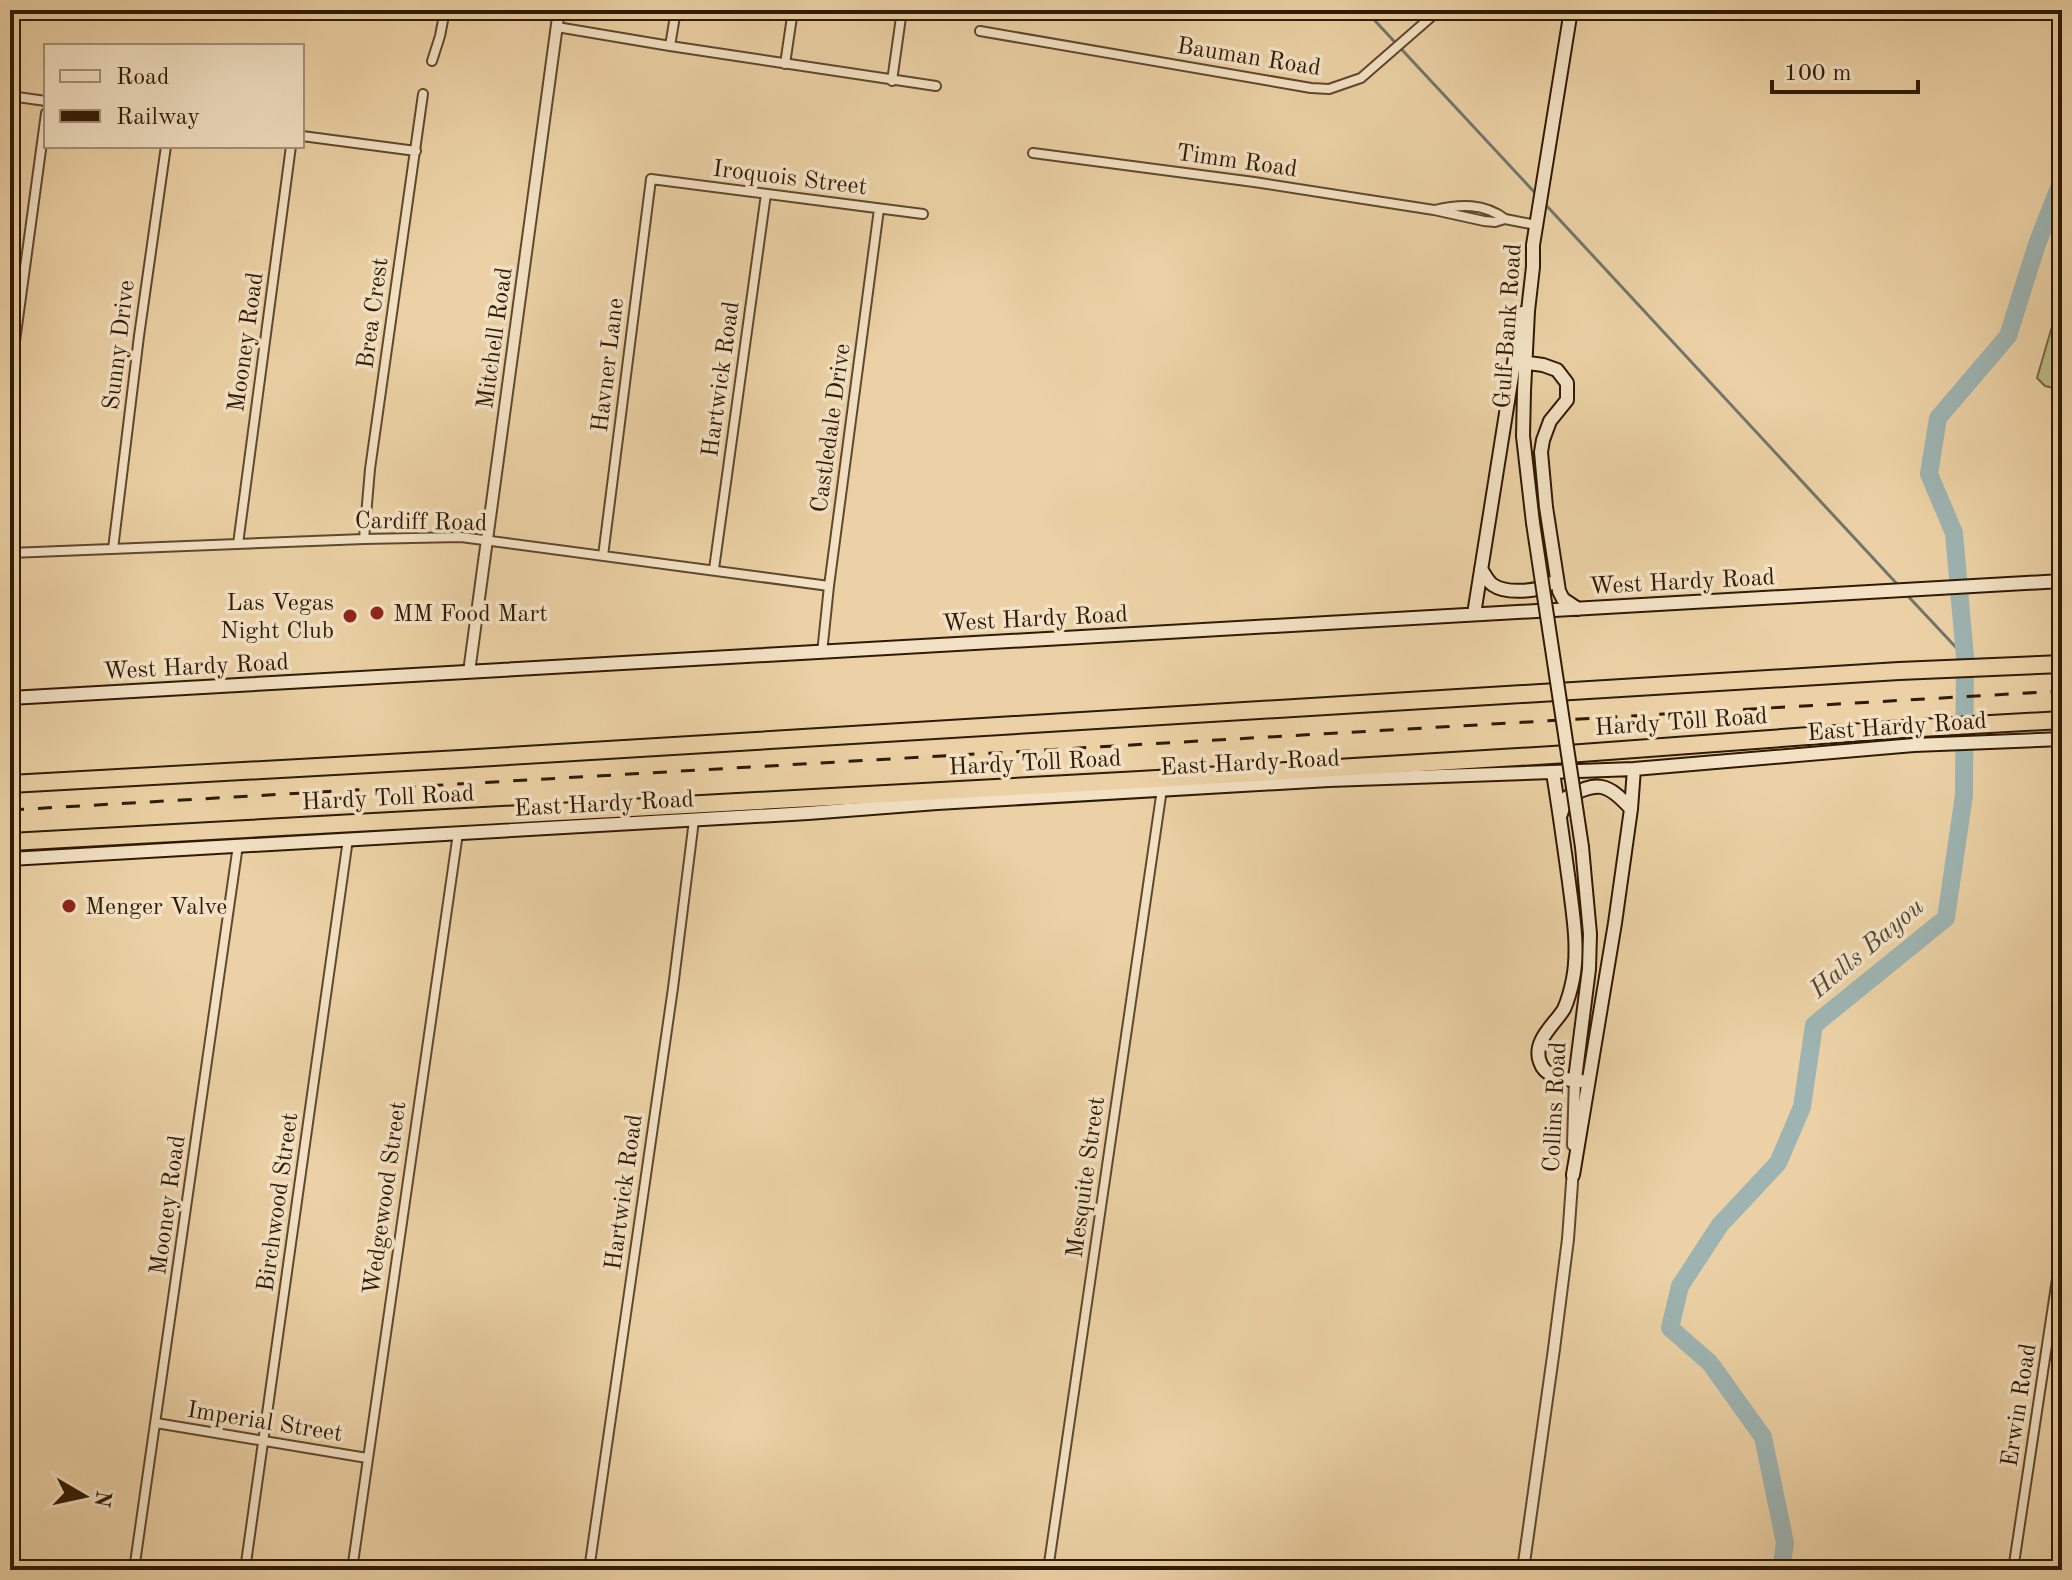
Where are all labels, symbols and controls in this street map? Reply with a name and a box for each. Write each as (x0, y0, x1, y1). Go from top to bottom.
street label: Bauman Road (1175, 35, 1322, 81)
legend (44, 44, 304, 148)
scale bar (1772, 44, 1918, 94)
text: 100 m (1784, 62, 1852, 86)
text: Road (116, 66, 169, 90)
text: Railway (116, 106, 200, 130)
street label: Timm Road (1175, 142, 1299, 182)
street label: Iroquois Street (711, 158, 868, 200)
street label: Gulf Bank Road (1491, 243, 1527, 409)
street label: Brea Crest (354, 256, 394, 370)
street label: Mitchell Road (474, 266, 518, 411)
street label: Mooney Road (225, 271, 269, 414)
street label: Sunny Drive (100, 279, 140, 412)
street label: Havner Lane (589, 297, 629, 434)
street label: Hartwick Road (699, 300, 745, 459)
street label: Castledale Drive (808, 342, 856, 514)
street label: Cardiff Road (354, 510, 488, 536)
street label: West Hardy Road (1589, 566, 1776, 600)
place label: Las Vegas Night Club (220, 592, 334, 644)
place label: MM Food Mart (393, 603, 548, 627)
street label: West Hardy Road (942, 603, 1129, 637)
marker: MM Food Mart (368, 604, 386, 622)
marker: Las Vegas Night Club (341, 607, 359, 625)
street label: West Hardy Road (103, 651, 290, 685)
street label: Hardy Toll Road (1594, 705, 1768, 741)
street label: East Hardy Road (1807, 710, 1988, 746)
street label: Hardy Toll Road (948, 747, 1122, 781)
street label: East Hardy Road (1160, 747, 1341, 781)
street label: Hardy Toll Road (301, 782, 475, 816)
street label: East Hardy Road (514, 788, 695, 822)
water label: Halls Bayou (1805, 893, 1929, 1004)
place label: Menger Valve (85, 896, 227, 920)
marker: Menger Valve (60, 897, 78, 915)
street label: Collins Road (1541, 1041, 1571, 1173)
street label: Mesquite Street (1064, 1095, 1110, 1259)
street label: Wedgewood Street (361, 1100, 411, 1297)
street label: Birchwood Street (255, 1111, 303, 1293)
street label: Hartwick Road (602, 1113, 648, 1272)
street label: Mooney Road (147, 1134, 191, 1277)
street label: Erwin Road (1998, 1342, 2042, 1469)
street label: Imperial Street (185, 1399, 344, 1447)
north arrow (44, 1456, 124, 1536)
text: N (90, 1489, 114, 1509)

